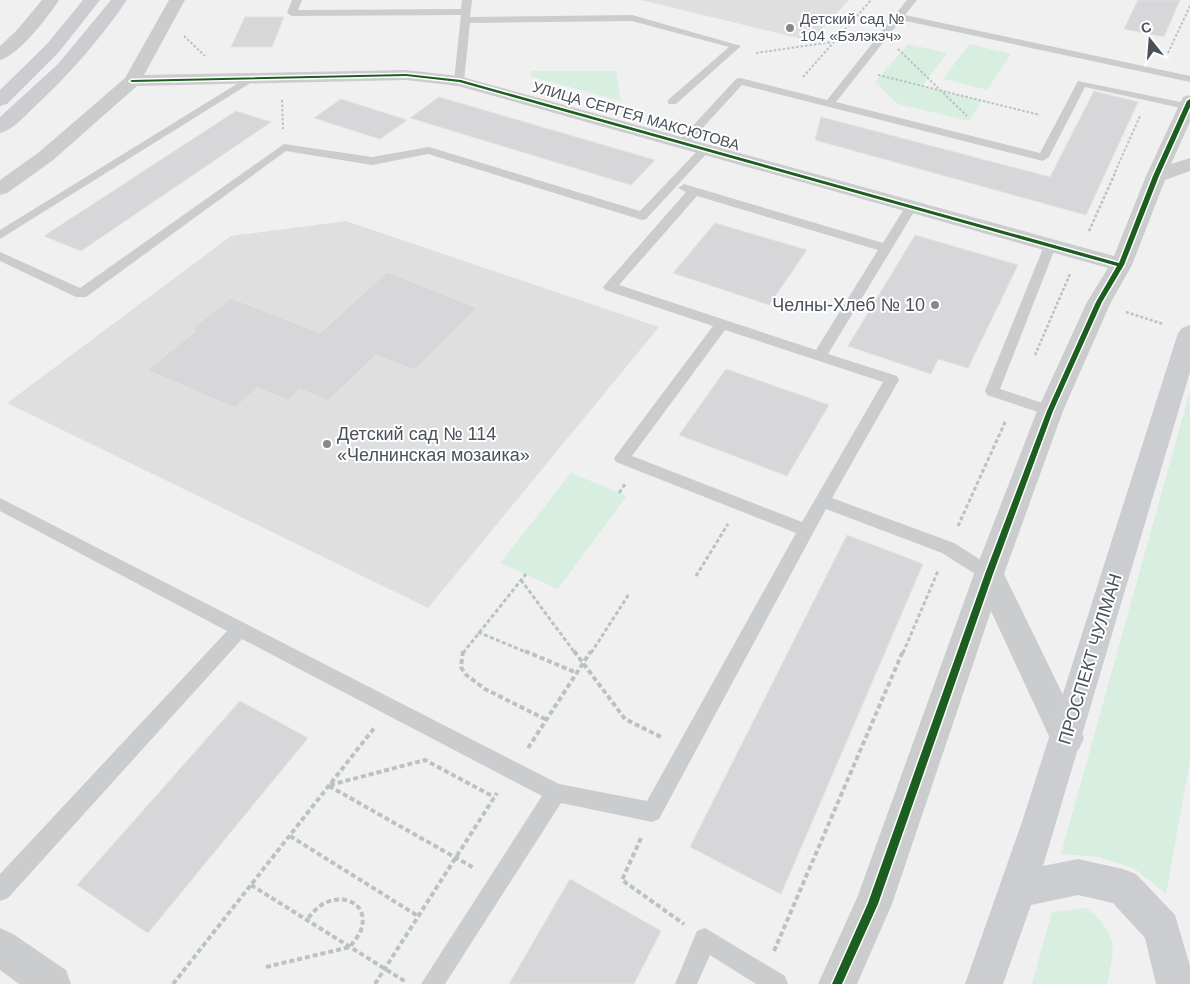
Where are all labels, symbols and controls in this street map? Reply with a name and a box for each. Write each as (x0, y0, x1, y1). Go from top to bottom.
place label: Детский сад № 104 «Бэлэкэч» (800, 10, 905, 44)
north arrow (1125, 15, 1175, 65)
text: С (1139, 18, 1153, 37)
marker: Детский сад № 104 «Бэлэкэч» (784, 22, 796, 34)
street label: УЛИЦА СЕРГЕЯ МАКСЮТОВА (531, 78, 742, 153)
place label: Челны-Хлеб № 10 (772, 295, 925, 315)
marker: Челны-Хлеб № 10 (929, 299, 941, 311)
place label: Детский сад № 114 «Челнинская мозаика» (337, 424, 530, 465)
marker: Детский сад № 114 «Челнинская мозаика» (321, 438, 333, 450)
street label: ПРОСПЕКТ ЧУЛМАН (1054, 571, 1126, 747)

